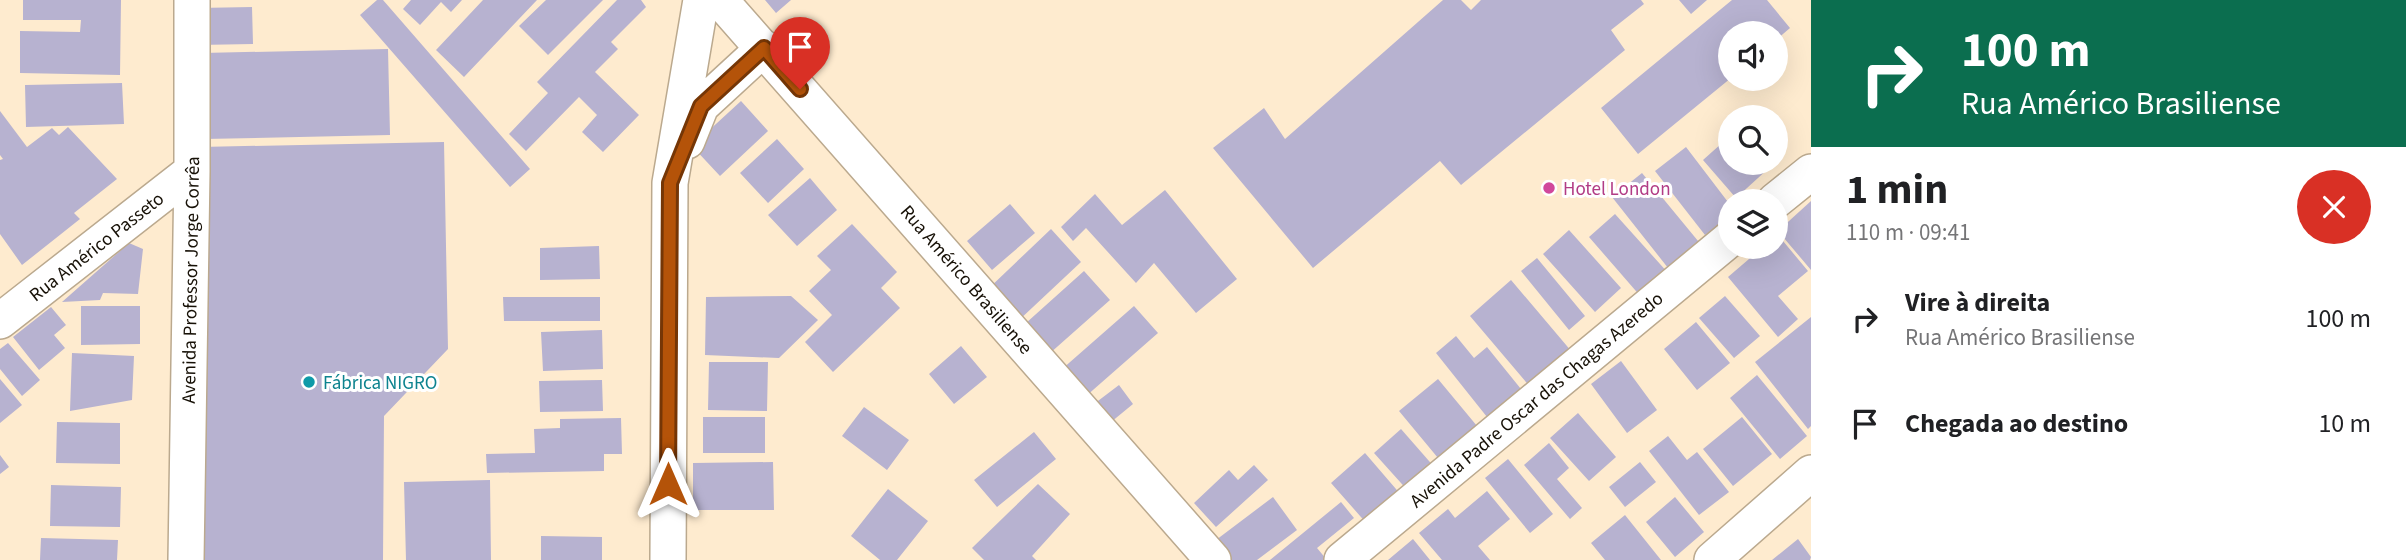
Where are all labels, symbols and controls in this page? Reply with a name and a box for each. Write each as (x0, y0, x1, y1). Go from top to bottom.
text: 100 m (1961, 16, 2090, 86)
pin (770, 17, 830, 89)
map controls (1718, 21, 1788, 259)
button: sound (1718, 21, 1788, 91)
icon: arrive (781, 28, 819, 66)
icon: right (1846, 28, 1937, 119)
text: Rua Américo Brasiliense (1961, 81, 2281, 127)
button: search (1718, 105, 1788, 175)
street label: Avenida Professor Jorge Corrêa (176, 156, 207, 404)
text: 1 min (1846, 160, 1948, 220)
button: close (2297, 170, 2371, 244)
place label: Hotel London (1563, 176, 1671, 203)
marker: Hotel London (1541, 180, 1557, 196)
street label: Rua Américo Passeto (24, 186, 170, 309)
button: layers (1718, 189, 1788, 259)
street label: Rua Américo Brasiliense (893, 199, 1038, 360)
text: 110 m · 09:41 (1846, 216, 1970, 249)
text: Vire à direita (1905, 284, 2050, 321)
street label: Avenida Padre Oscar das Chagas Azeredo (1404, 286, 1670, 515)
icon: right (1846, 300, 1884, 338)
text: 100 m (2305, 300, 2371, 337)
text: Rua Américo Brasiliense (1905, 321, 2135, 354)
place label: Fábrica NIGRO (323, 370, 437, 397)
marker: Fábrica NIGRO (301, 374, 317, 390)
icon: arrive (1846, 405, 1884, 443)
text: Chegada ao destino (1905, 405, 2128, 442)
text: 10 m (2318, 405, 2371, 442)
position arrow (631, 447, 705, 521)

